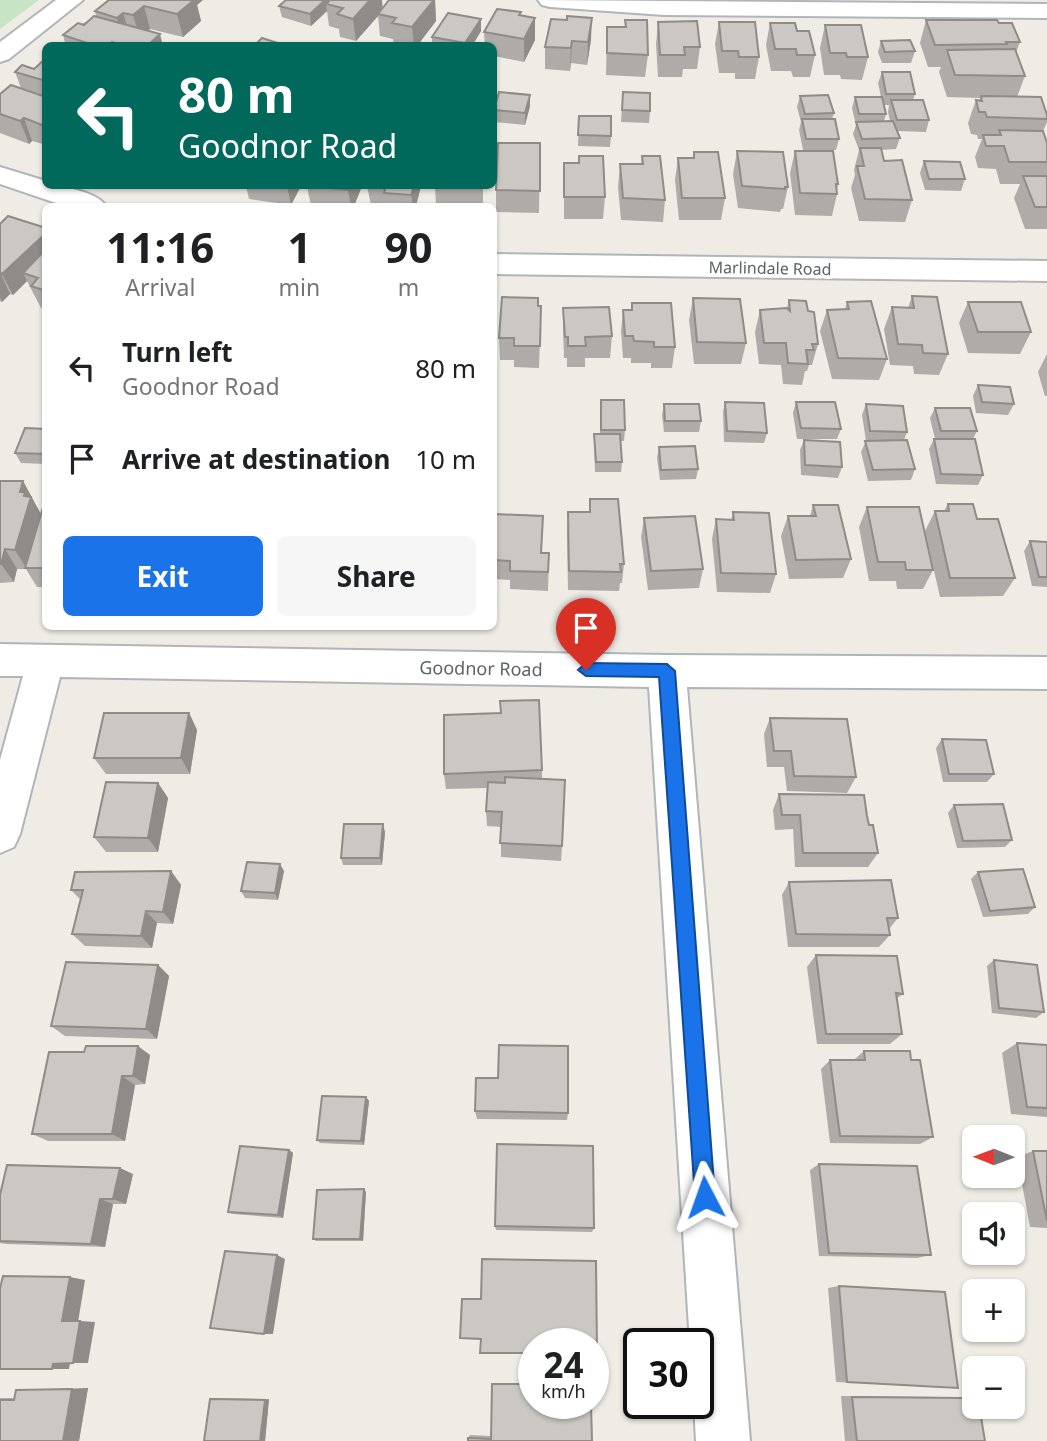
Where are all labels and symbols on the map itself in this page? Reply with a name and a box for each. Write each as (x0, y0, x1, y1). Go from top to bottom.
street label: Marlindale Road (708, 256, 832, 280)
pin (556, 598, 616, 670)
street label: Goodnor Road (419, 655, 543, 681)
north arrow (962, 1125, 1026, 1188)
position arrow (668, 1160, 742, 1234)
speed limit sign: 30 (623, 1328, 714, 1419)

